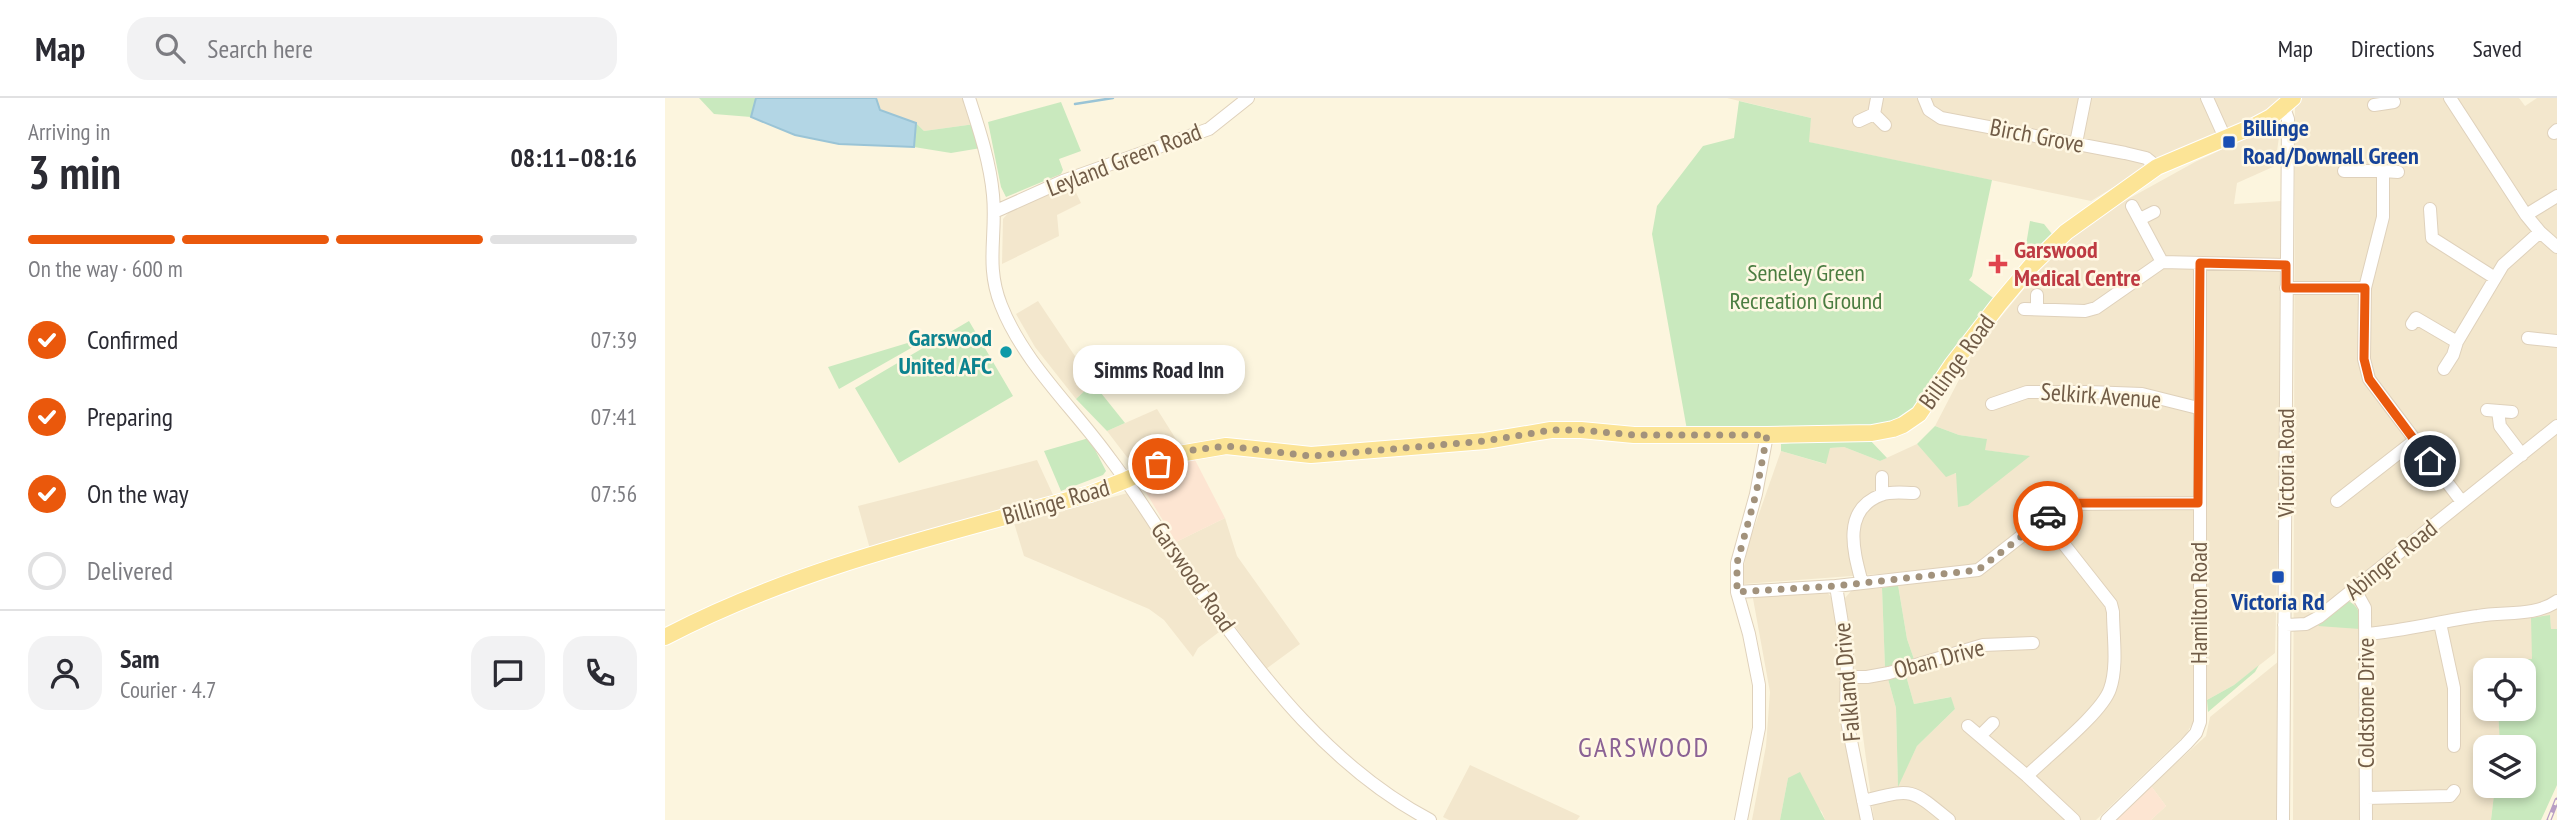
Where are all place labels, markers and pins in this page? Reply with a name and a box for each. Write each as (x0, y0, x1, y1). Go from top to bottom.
place label: Billinge Road/Downall Green (2243, 112, 2419, 171)
marker: Billinge Road/Downall Green (2221, 134, 2237, 150)
place label: Garswood Medical Centre (2014, 234, 2141, 293)
marker: Garswood Medical Centre (1988, 254, 2008, 274)
place label: Garswood United AFC (898, 322, 992, 381)
marker: Garswood United AFC (998, 344, 1014, 360)
callout: Simms Road Inn (1072, 345, 1244, 394)
pin (2400, 431, 2460, 491)
pin (1128, 434, 1188, 494)
marker: Victoria Rd (2270, 569, 2286, 585)
place label: Victoria Rd (2230, 586, 2325, 617)

